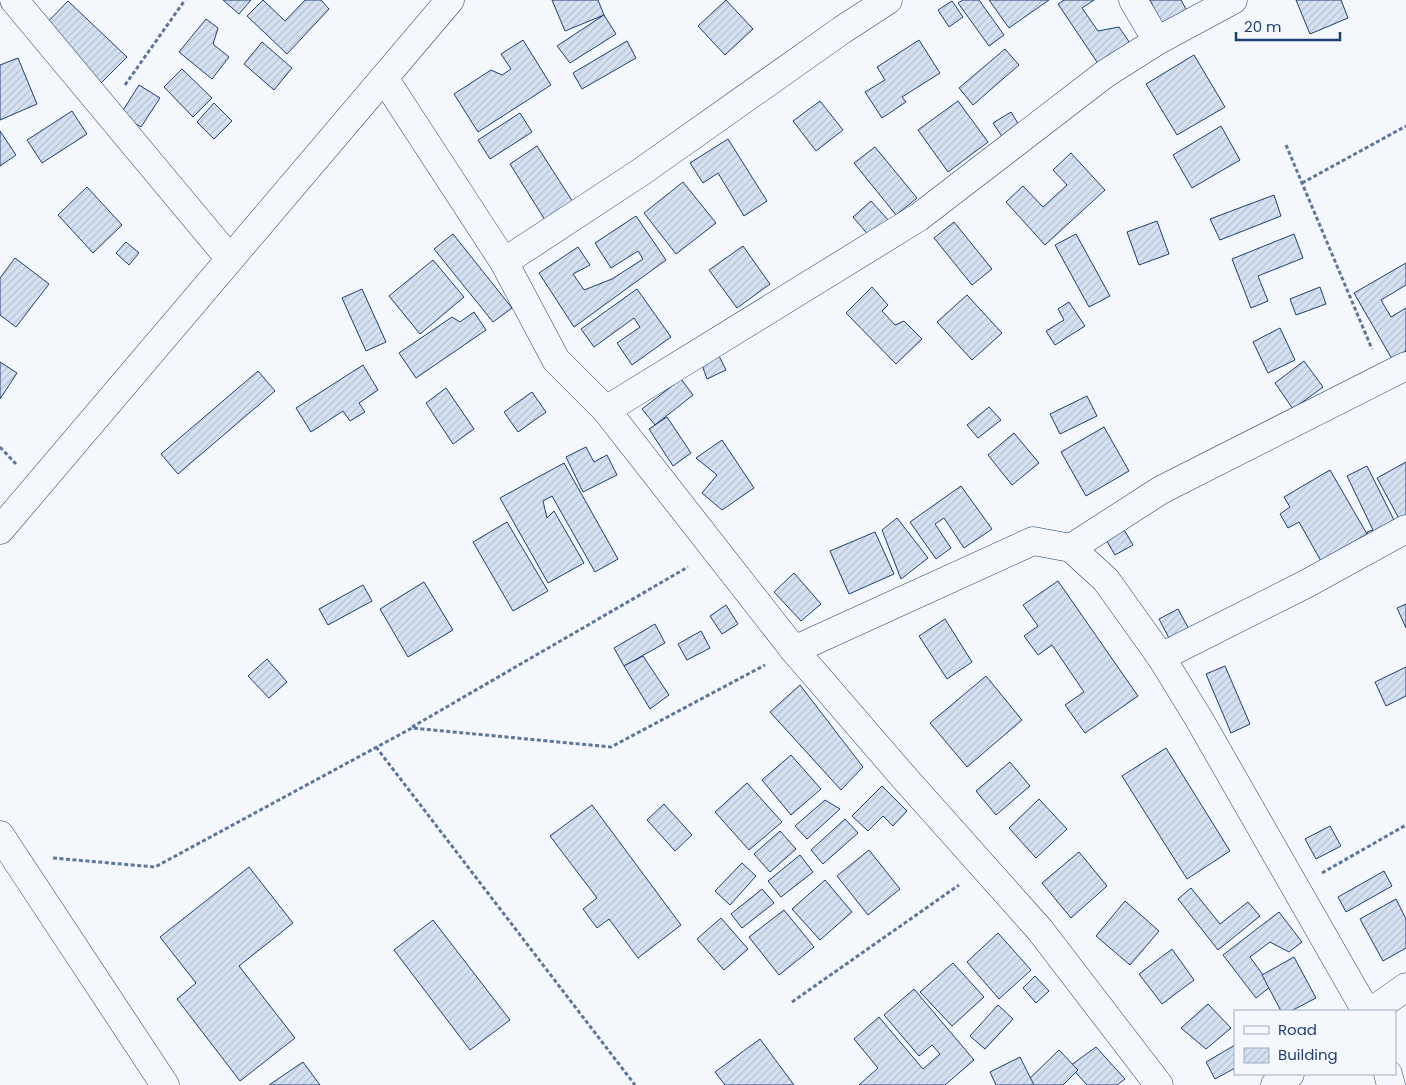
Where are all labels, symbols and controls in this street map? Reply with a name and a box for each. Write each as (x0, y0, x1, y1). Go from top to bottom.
scale bar (1236, 10, 1340, 42)
text: 20 m (1244, 16, 1282, 37)
legend (1234, 1010, 1396, 1075)
text: Road (1278, 1019, 1317, 1040)
text: Building (1278, 1044, 1338, 1065)

